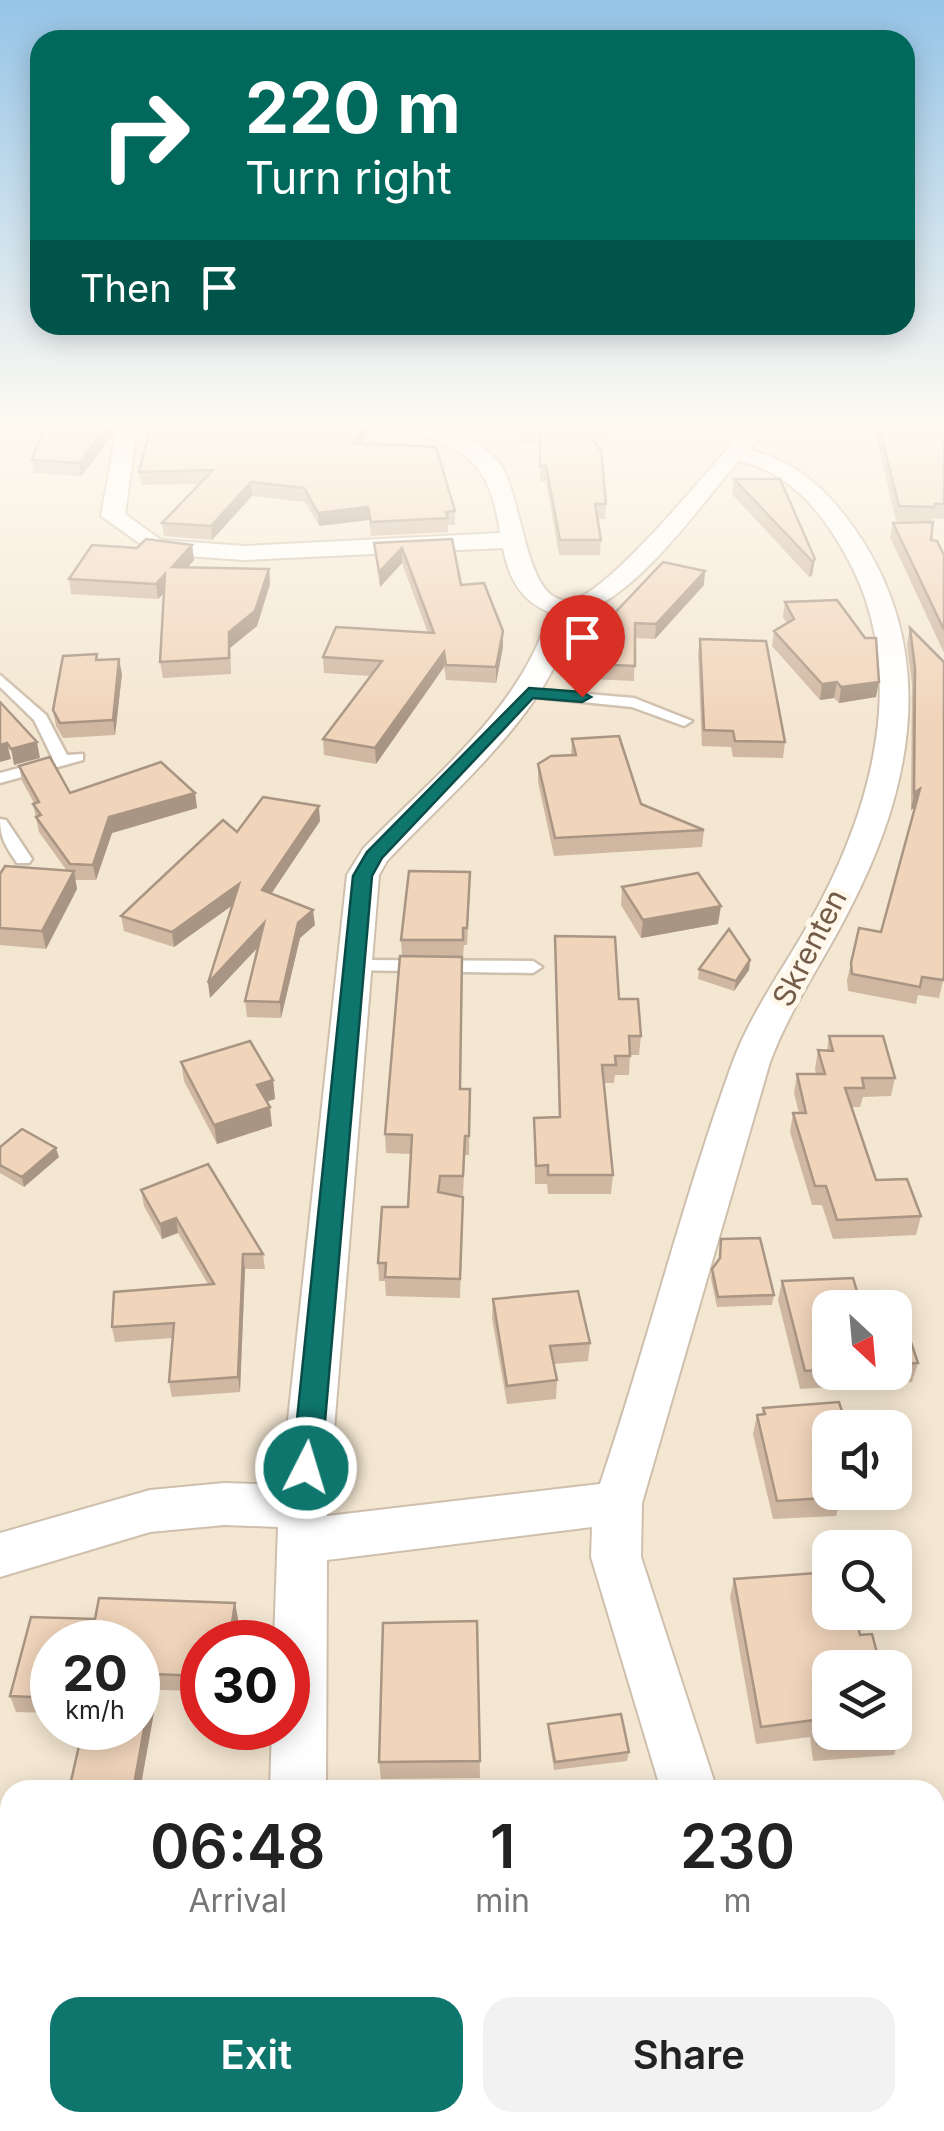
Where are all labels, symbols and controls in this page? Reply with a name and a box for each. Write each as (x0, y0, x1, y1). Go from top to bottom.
text: 220 m (245, 65, 461, 150)
icon: right (80, 70, 210, 200)
text: Turn right (245, 150, 452, 205)
icon: arrive (192, 260, 247, 315)
text: Then (80, 265, 172, 311)
pin (540, 595, 625, 698)
icon: arrive (555, 610, 610, 665)
street label: Skrenten (764, 883, 854, 1012)
north arrow (812, 1290, 912, 1390)
map controls (812, 1290, 912, 1750)
button: sound (812, 1410, 912, 1510)
position arrow (254, 1416, 358, 1520)
button: search (812, 1530, 912, 1630)
speed limit sign: 30 (180, 1620, 310, 1750)
text: 20 (62, 1643, 128, 1703)
button: layers (812, 1650, 912, 1750)
text: km/h (65, 1695, 125, 1725)
text: 06:48 (150, 1810, 325, 1882)
text: 1 (490, 1810, 515, 1882)
text: 230 (680, 1810, 795, 1882)
text: Arrival (188, 1881, 287, 1920)
text: min (475, 1881, 530, 1920)
text: m (723, 1881, 752, 1920)
button: Exit (50, 1997, 463, 2112)
button: Share (483, 1997, 895, 2112)

